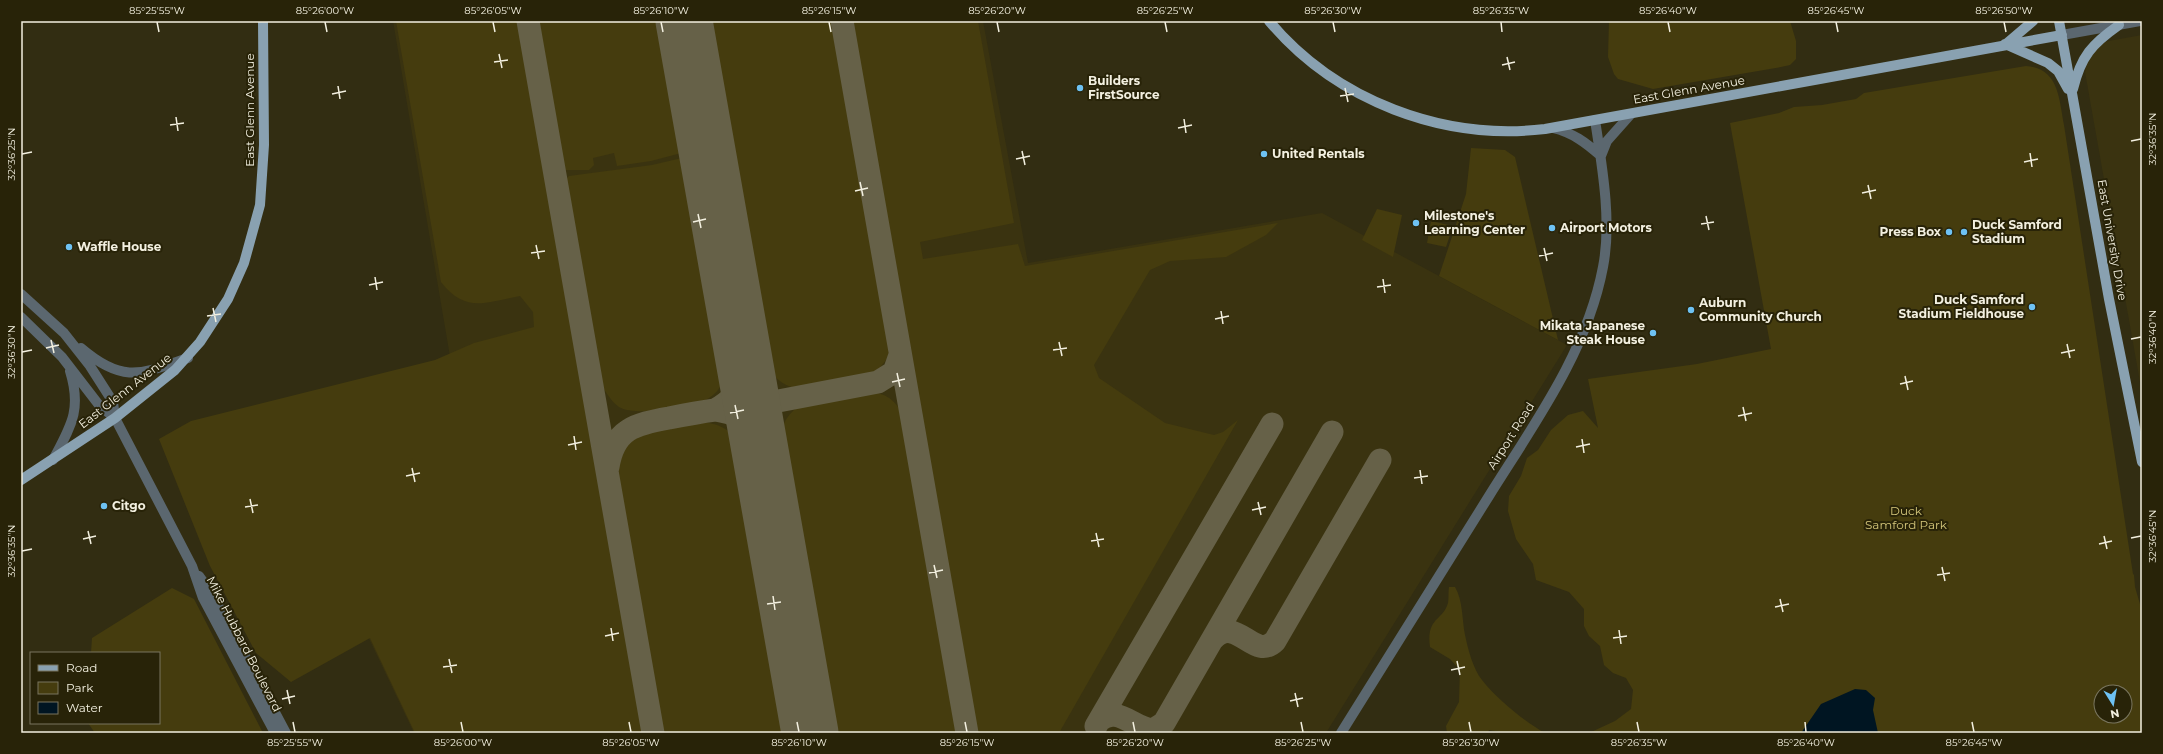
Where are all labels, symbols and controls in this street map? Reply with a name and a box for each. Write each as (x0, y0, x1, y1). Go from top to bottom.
text: 85°25'55"W (129, 4, 185, 17)
text: 85°26'00"W (296, 4, 354, 17)
text: 85°26'05"W (464, 4, 522, 17)
text: 85°26'10"W (633, 4, 689, 17)
text: 85°26'15"W (802, 4, 856, 17)
text: 85°26'20"W (968, 4, 1026, 17)
text: 85°26'25"W (1137, 4, 1193, 17)
text: 85°26'30"W (1304, 4, 1362, 17)
text: 85°26'35"W (1473, 4, 1529, 17)
text: 85°26'40"W (1639, 4, 1697, 17)
text: 85°26'45"W (1808, 4, 1864, 17)
text: 85°26'50"W (1975, 4, 2033, 17)
street label: East Glenn Avenue (242, 53, 257, 167)
street label: East Glenn Avenue (1632, 72, 1746, 107)
place label: Builders FirstSource (1088, 73, 1160, 102)
marker: Builders FirstSource (1075, 83, 1085, 93)
text: 32°36'35"N (2146, 113, 2159, 165)
text: 32°36'25"N (5, 128, 18, 180)
place label: United Rentals (1272, 146, 1365, 161)
marker: United Rentals (1259, 149, 1269, 159)
street label: East University Drive (2094, 178, 2131, 302)
place label: Milestone's Learning Center (1424, 208, 1525, 237)
place label: Duck Samford Stadium (1972, 217, 2062, 246)
marker: Milestone's Learning Center (1411, 218, 1421, 228)
place label: Airport Motors (1559, 220, 1652, 235)
marker: Airport Motors (1547, 223, 1557, 233)
place label: Press Box (1880, 224, 1942, 239)
marker: Press Box (1944, 227, 1954, 237)
marker: Duck Samford Stadium (1959, 227, 1969, 237)
place label: Waffle House (77, 239, 162, 254)
marker: Waffle House (64, 242, 74, 252)
place label: Duck Samford Stadium Fieldhouse (1899, 292, 2024, 321)
place label: Auburn Community Church (1698, 295, 1822, 324)
marker: Duck Samford Stadium Fieldhouse (2027, 302, 2037, 312)
marker: Auburn Community Church (1686, 305, 1696, 315)
text: 32°36'40"N (2146, 310, 2159, 364)
place label: Mikata Japanese Steak House (1540, 318, 1645, 347)
text: 32°36'30"N (5, 325, 18, 379)
marker: Mikata Japanese Steak House (1648, 328, 1658, 338)
street label: East Glenn Avenue (75, 350, 174, 431)
street label: Airport Road (1484, 399, 1537, 472)
place label: Citgo (112, 498, 146, 513)
marker: Citgo (99, 501, 109, 511)
park label: Duck Samford Park (1865, 503, 1948, 532)
text: 32°36'45"N (2146, 509, 2159, 563)
text: 32°36'35"N (5, 525, 18, 577)
street label: Mike Hubbard Boulevard (204, 573, 285, 714)
legend (30, 652, 160, 724)
text: Road (66, 660, 97, 675)
text: Park (66, 680, 94, 695)
north arrow (2093, 684, 2133, 724)
text: Water (66, 700, 103, 715)
text: N (2109, 706, 2121, 722)
text: 85°25'55"W (267, 736, 323, 749)
text: 85°26'00"W (434, 736, 492, 749)
text: 85°26'05"W (602, 736, 660, 749)
text: 85°26'10"W (771, 736, 827, 749)
text: 85°26'15"W (940, 736, 994, 749)
text: 85°26'20"W (1106, 736, 1164, 749)
text: 85°26'25"W (1275, 736, 1331, 749)
text: 85°26'30"W (1442, 736, 1500, 749)
text: 85°26'35"W (1611, 736, 1667, 749)
text: 85°26'40"W (1777, 736, 1835, 749)
text: 85°26'45"W (1946, 736, 2002, 749)

